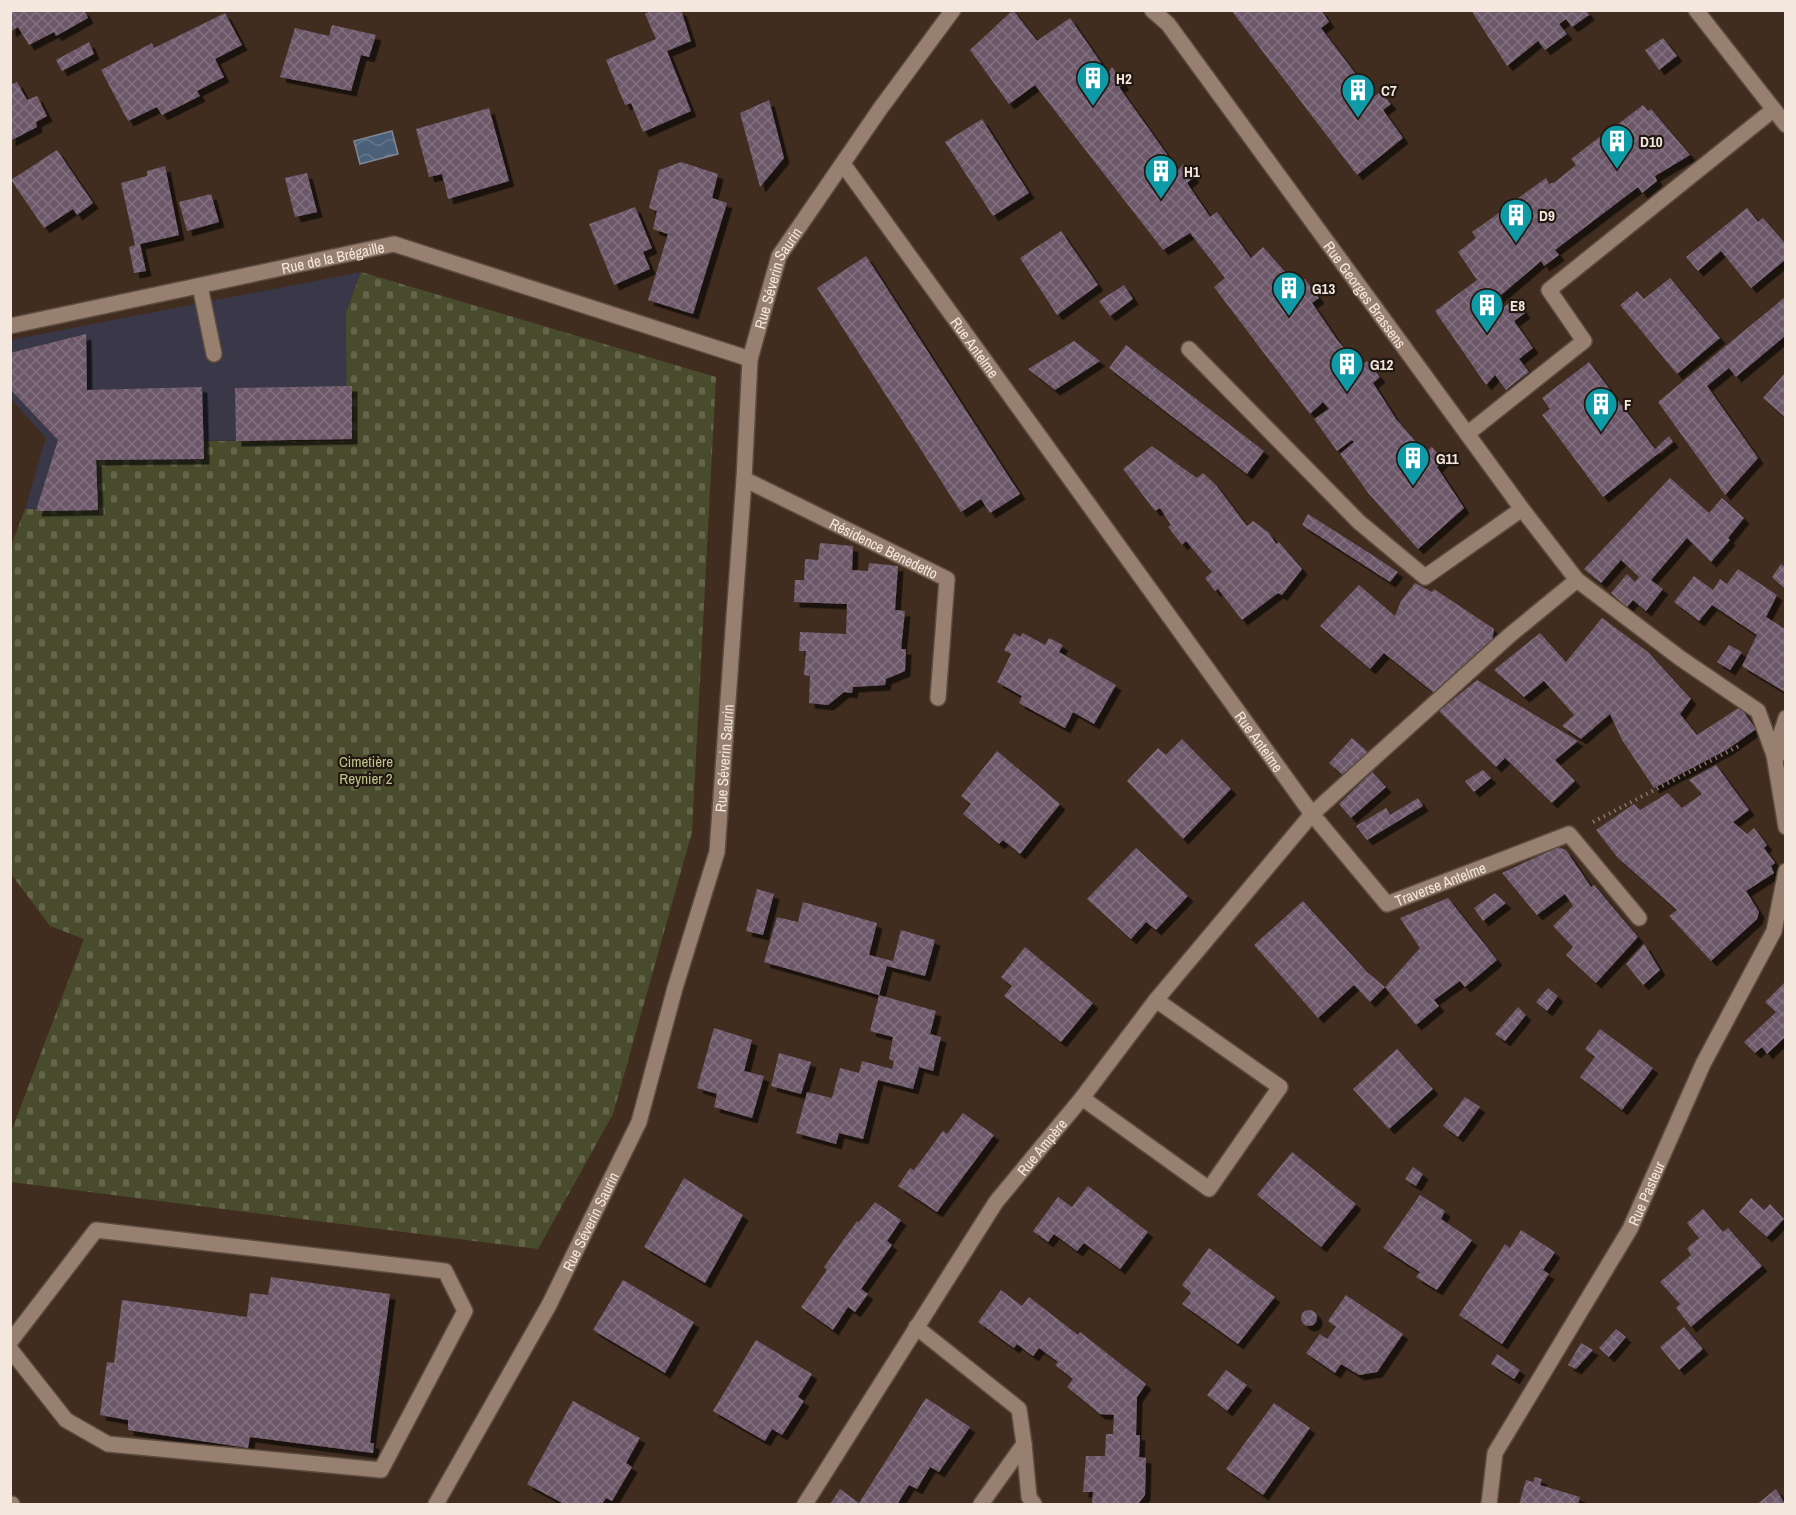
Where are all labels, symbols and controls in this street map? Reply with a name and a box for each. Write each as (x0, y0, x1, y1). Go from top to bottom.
building icon: H2 (1075, 60, 1111, 107)
place label: H2 (1116, 68, 1132, 89)
building icon: C7 (1340, 72, 1376, 119)
place label: C7 (1381, 80, 1397, 101)
building icon: D10 (1599, 123, 1635, 170)
place label: D10 (1640, 131, 1663, 152)
building icon: H1 (1143, 153, 1179, 200)
place label: H1 (1184, 161, 1200, 182)
building icon: D9 (1498, 197, 1534, 244)
place label: D9 (1539, 205, 1555, 226)
street label: Rue Séverin Saurin (749, 223, 806, 331)
street label: Rue de la Brégaille (279, 236, 386, 278)
street label: Rue Georges Brassens (1319, 237, 1412, 352)
building icon: G13 (1271, 270, 1307, 317)
place label: G13 (1312, 278, 1335, 299)
building icon: E8 (1469, 287, 1505, 334)
place label: E8 (1510, 295, 1525, 316)
street label: Rue Antelme (946, 313, 1004, 382)
building icon: G12 (1329, 346, 1365, 393)
place label: G12 (1370, 354, 1393, 375)
building icon: F (1583, 386, 1619, 433)
place label: F (1624, 394, 1632, 415)
building icon: G11 (1395, 440, 1431, 487)
place label: G11 (1436, 448, 1459, 469)
street label: Résidence Benedetto (826, 512, 942, 584)
street label: Rue Séverin Saurin (709, 703, 738, 813)
street label: Rue Antelme (1230, 707, 1289, 776)
park label: Cimetière Reynier 2 (339, 751, 393, 789)
street label: Traverse Antelme (1392, 856, 1489, 911)
street label: Rue Ampère (1012, 1114, 1072, 1180)
street label: Rue Pasteur (1622, 1158, 1669, 1229)
street label: Rue Séverin Saurin (557, 1168, 623, 1275)

